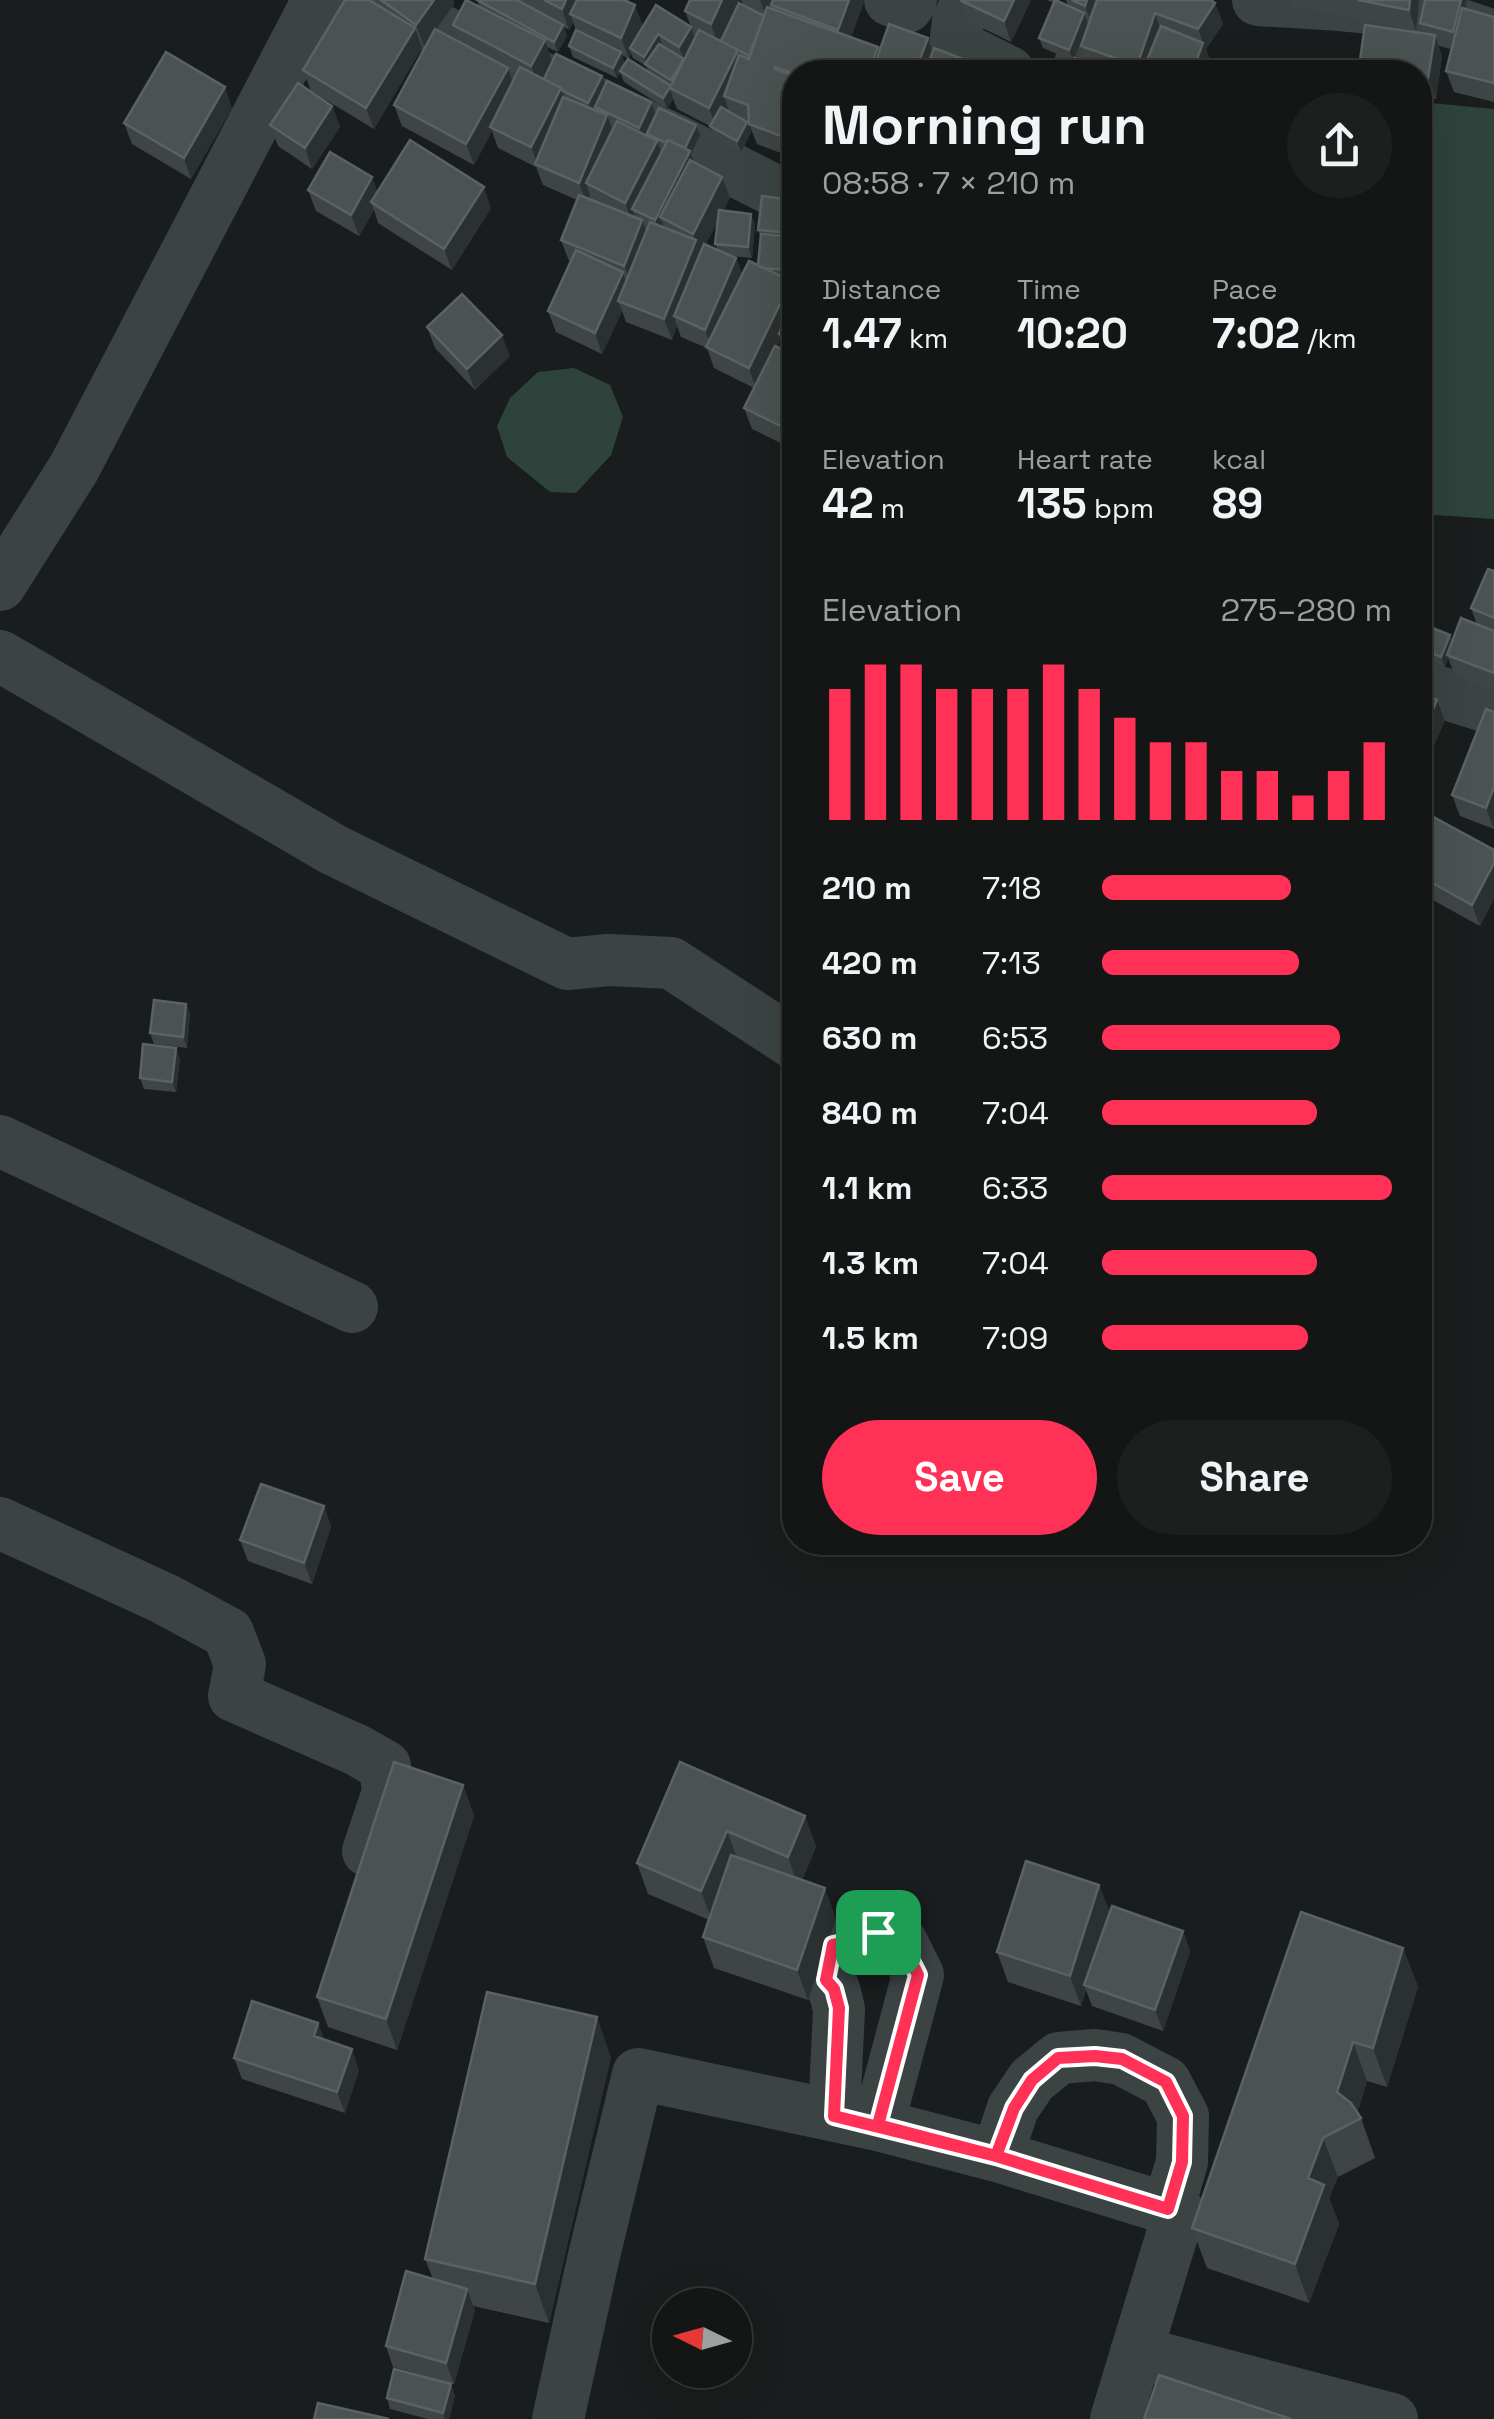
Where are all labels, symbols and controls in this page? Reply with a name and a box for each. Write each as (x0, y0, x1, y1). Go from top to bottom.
text: Morning run (822, 90, 1147, 160)
button: share (1287, 93, 1392, 198)
text: 08:58 · 7 × 210 m (822, 163, 1075, 203)
text: Distance (822, 271, 941, 307)
text: Time (1017, 271, 1081, 307)
text: Pace (1212, 271, 1278, 307)
text: 1.47 (822, 307, 902, 360)
text: 10:20 (1017, 307, 1128, 360)
text: 7:02 (1212, 307, 1300, 360)
text: km (902, 320, 948, 356)
text: /km (1300, 320, 1357, 356)
text: Elevation (822, 441, 945, 477)
text: Heart rate (1017, 441, 1153, 477)
text: kcal (1212, 441, 1266, 477)
text: 42 (822, 477, 874, 530)
text: 135 (1017, 477, 1087, 530)
text: 89 (1212, 477, 1263, 530)
text: m (874, 490, 905, 526)
text: bpm (1087, 490, 1154, 526)
text: Elevation (822, 590, 962, 630)
text: 275–280 m (1221, 590, 1392, 630)
text: 210 m (822, 868, 912, 908)
text: 7:18 (982, 868, 1041, 908)
text: 420 m (822, 943, 918, 983)
text: 7:13 (982, 943, 1041, 983)
text: 630 m (822, 1018, 917, 1058)
text: 6:53 (982, 1018, 1048, 1058)
text: 840 m (822, 1093, 918, 1133)
text: 7:04 (982, 1093, 1049, 1133)
text: 1.1 km (822, 1168, 912, 1208)
text: 6:33 (982, 1168, 1048, 1208)
text: 1.3 km (822, 1243, 919, 1283)
text: 7:04 (982, 1243, 1049, 1283)
text: 1.5 km (822, 1318, 919, 1358)
text: 7:09 (982, 1318, 1048, 1358)
button: Save (822, 1420, 1097, 1535)
button: Share (1117, 1420, 1392, 1535)
pin (836, 1890, 921, 1975)
icon: arrive (851, 1905, 906, 1960)
north arrow (652, 2288, 752, 2388)
map controls (652, 2288, 752, 2388)

